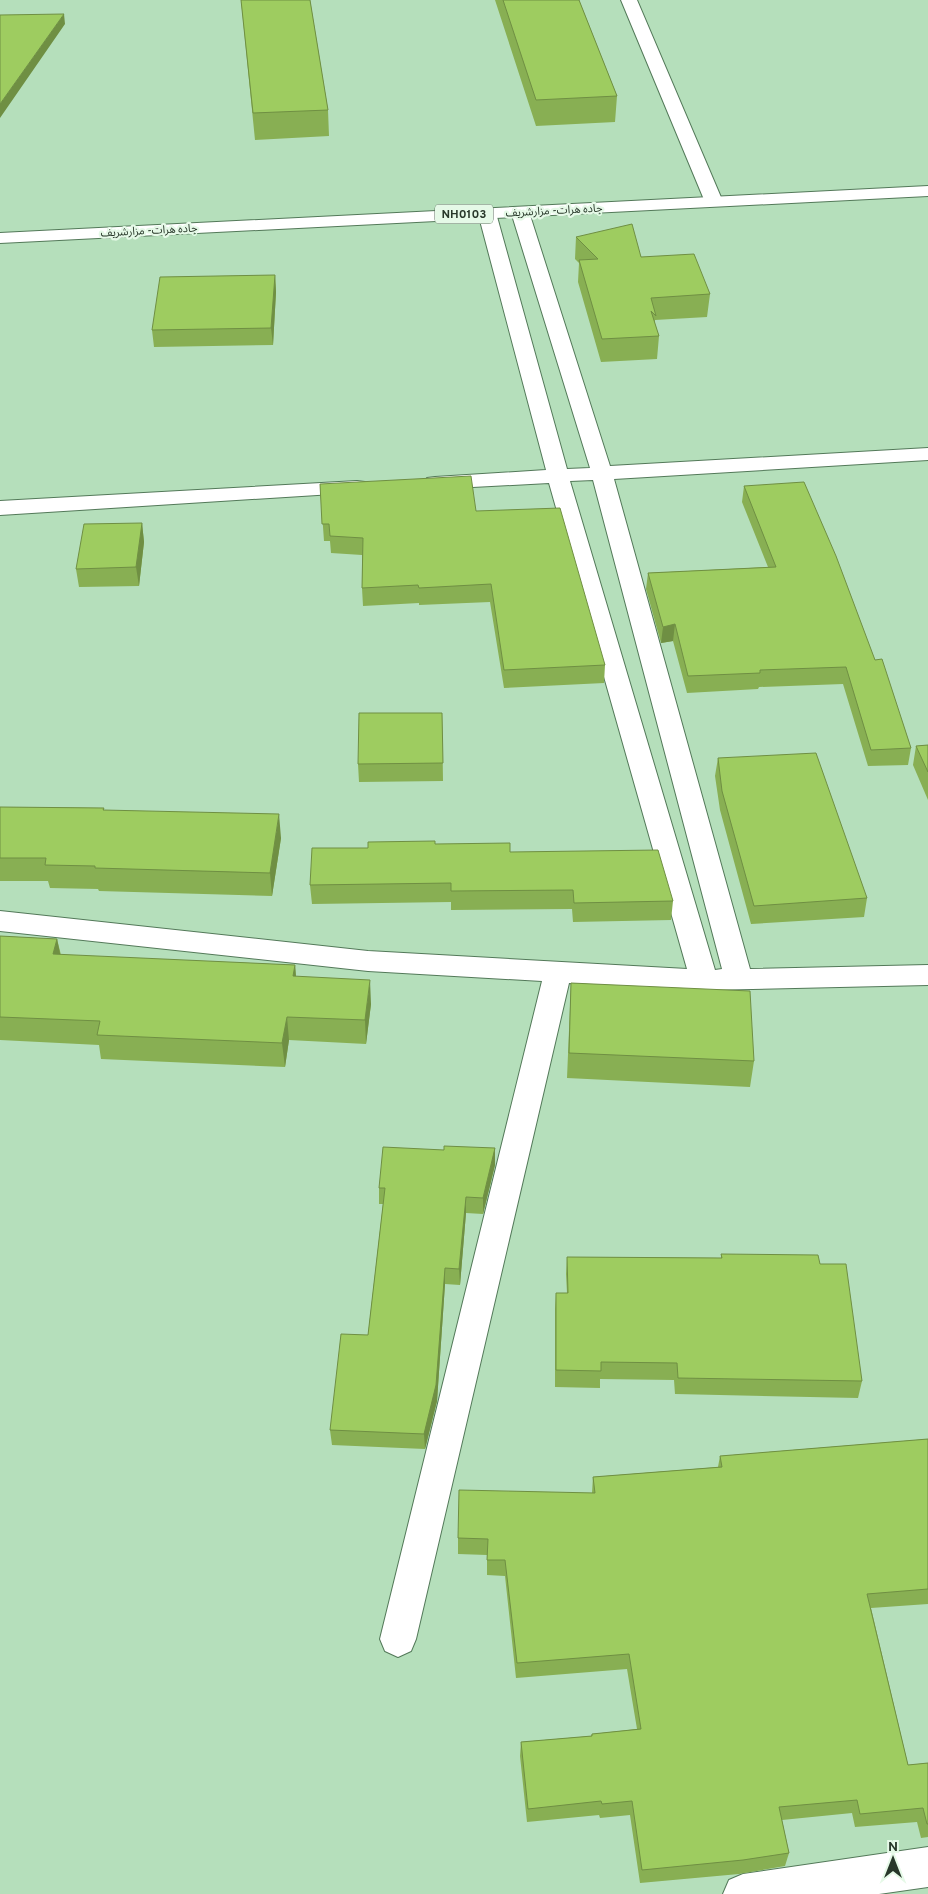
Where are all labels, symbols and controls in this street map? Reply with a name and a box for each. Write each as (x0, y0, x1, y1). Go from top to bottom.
street label: جاده هرات- مزارشریف (505, 201, 603, 221)
road number: NH0103 (435, 204, 493, 223)
street label: جاده هرات- مزارشریف (100, 221, 198, 241)
north arrow (868, 1834, 918, 1884)
text: N (888, 1839, 898, 1856)

